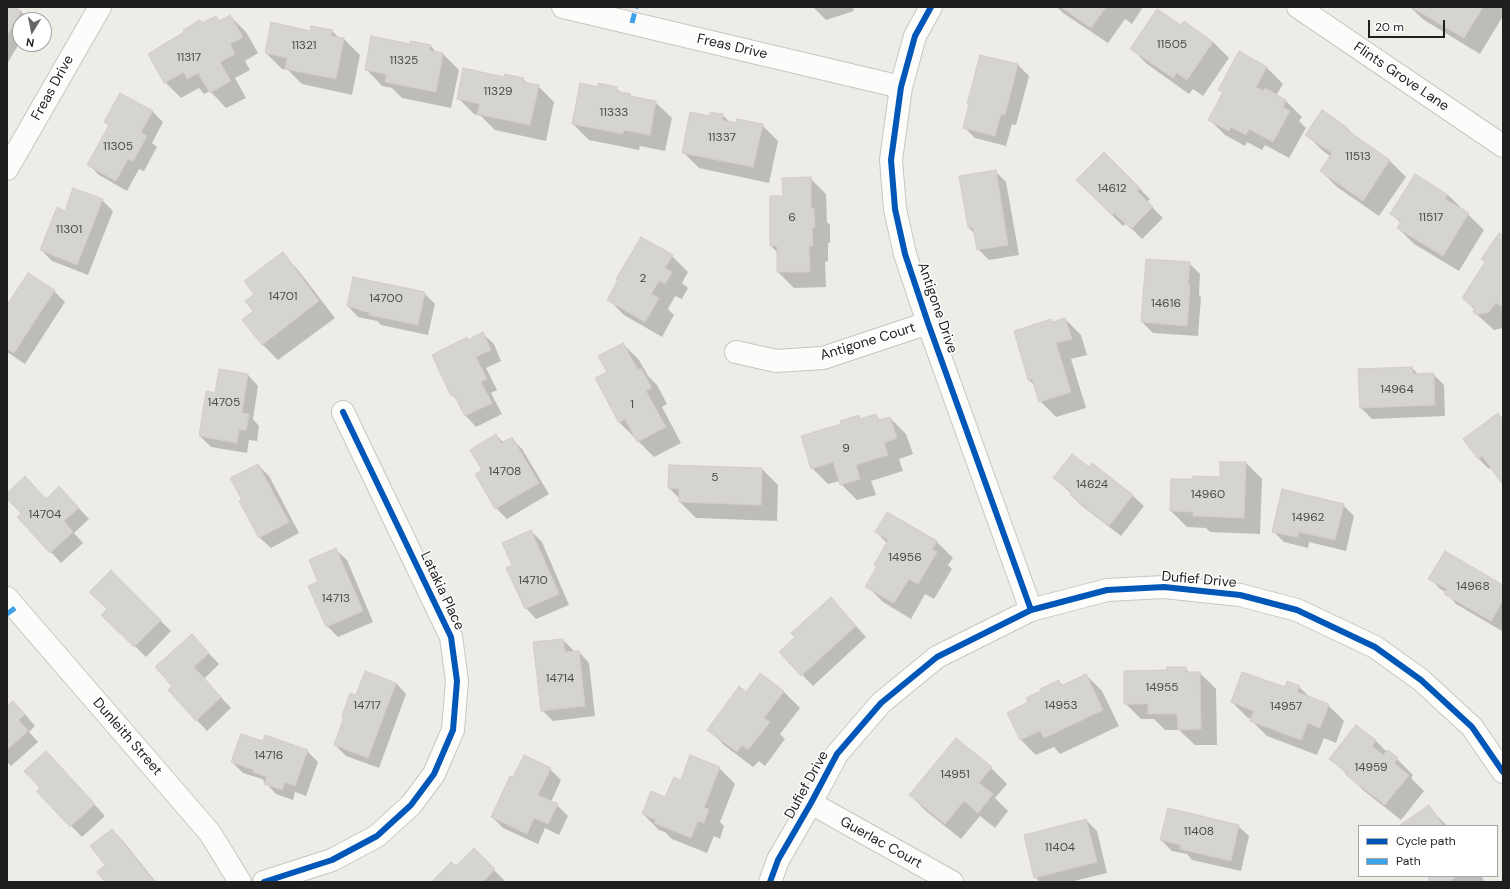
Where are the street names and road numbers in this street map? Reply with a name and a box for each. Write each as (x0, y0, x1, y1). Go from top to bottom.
street label: Freas Drive (695, 31, 769, 63)
street label: Flints Grove Lane (1350, 39, 1452, 115)
street label: Freas Drive (28, 52, 78, 124)
street label: Antigone Drive (914, 260, 960, 356)
street label: Antigone Court (818, 320, 918, 364)
street label: Latakia Place (417, 549, 467, 633)
street label: Dufief Drive (1161, 568, 1237, 592)
street label: Dunleith Street (89, 695, 165, 779)
street label: Dufief Drive (781, 748, 833, 822)
street label: Guerlac Court (837, 814, 925, 872)

